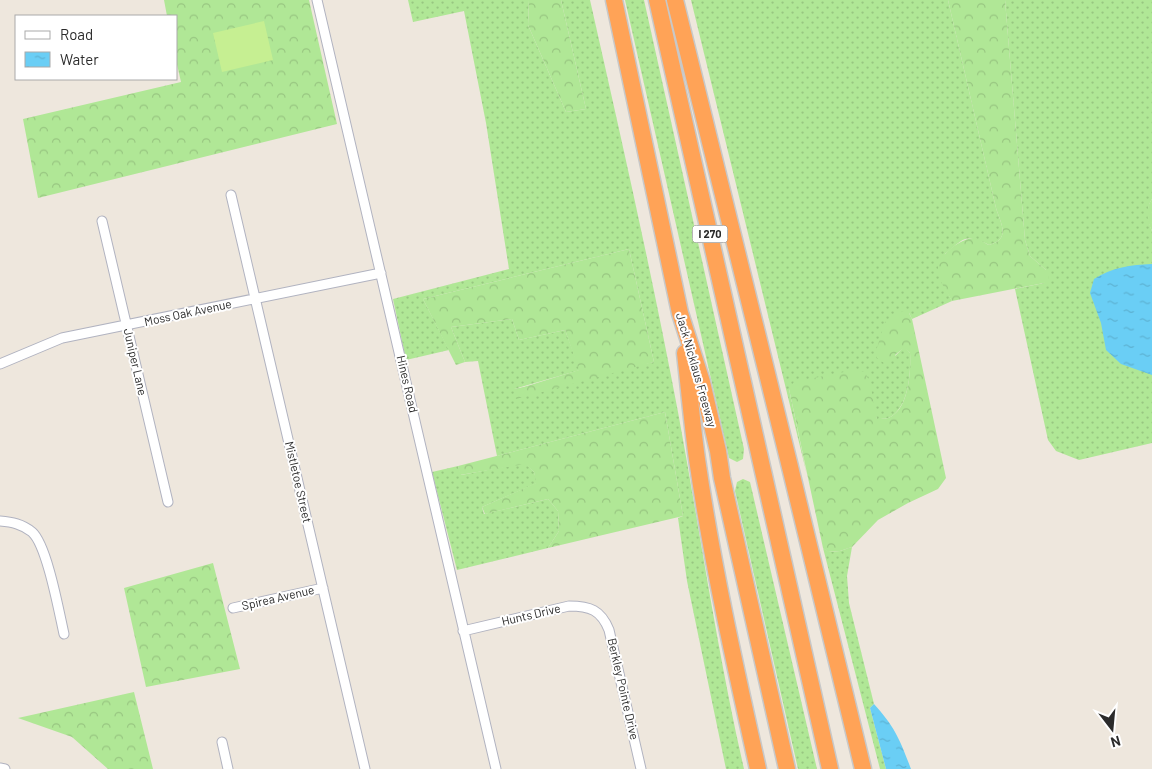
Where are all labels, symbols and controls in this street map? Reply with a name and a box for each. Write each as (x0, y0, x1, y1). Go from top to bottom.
legend (15, 15, 178, 80)
text: Road (60, 25, 93, 43)
text: Water (60, 50, 99, 68)
road number: I 270 (692, 225, 728, 242)
street label: Moss Oak Avenue (143, 296, 233, 328)
street label: Jack Nicklaus Freeway (674, 311, 720, 429)
street label: Juniper Lane (121, 327, 150, 397)
street label: Hines Road (395, 354, 421, 414)
street label: Mistletoe Street (283, 440, 315, 524)
street label: Spirea Avenue (240, 582, 315, 612)
street label: Hunts Drive (500, 600, 562, 628)
street label: Berkley Pointe Drive (605, 637, 642, 741)
north arrow (1087, 704, 1137, 754)
text: N (1109, 733, 1123, 751)

